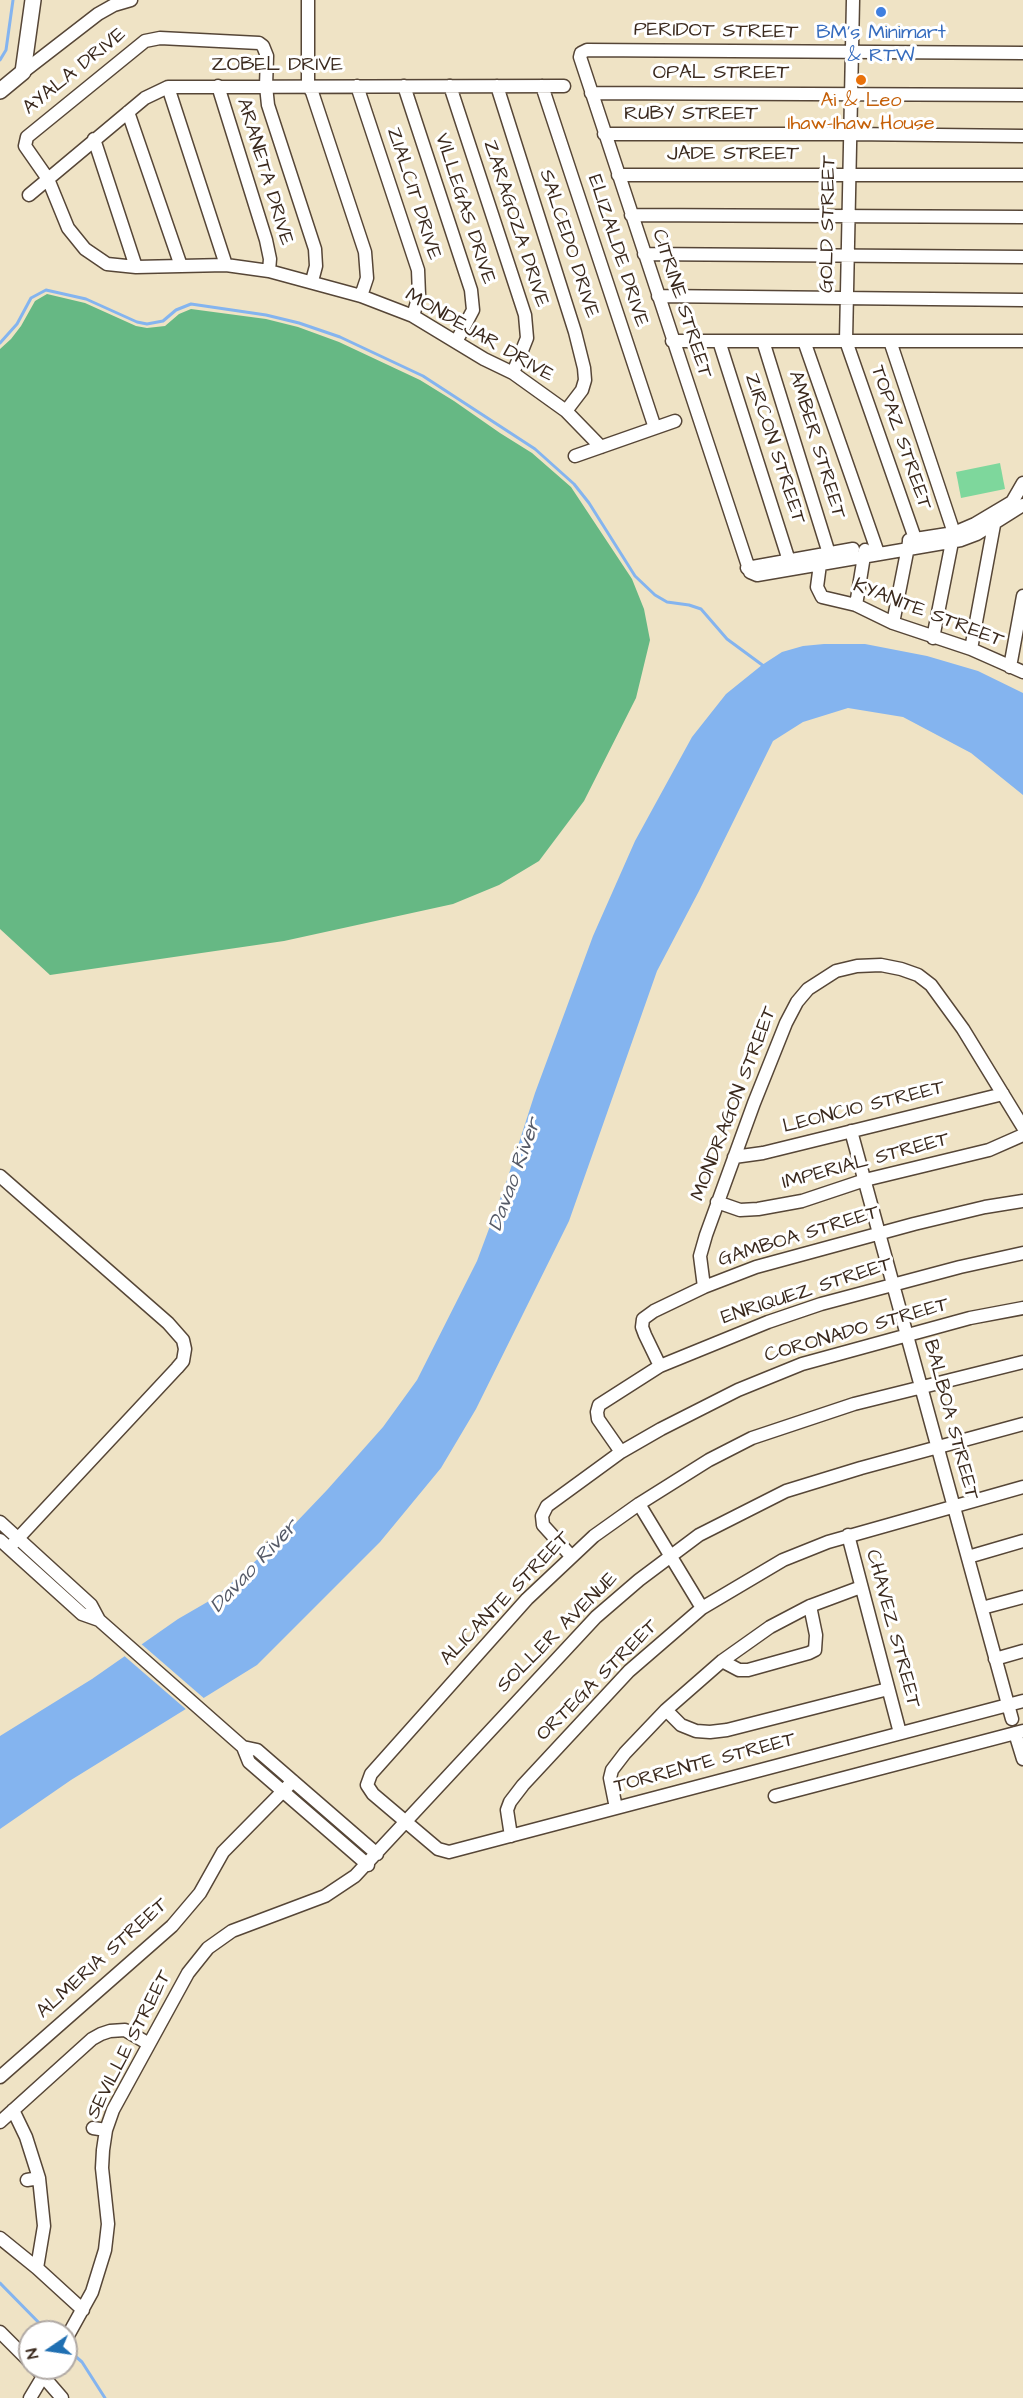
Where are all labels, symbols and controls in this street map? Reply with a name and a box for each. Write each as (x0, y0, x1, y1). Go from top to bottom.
marker: BM's Minimart & RTW (874, 5, 888, 19)
street label: PERIDOT STREET (634, 19, 798, 45)
place label: BM's Minimart & RTW (816, 22, 946, 69)
street label: AYALA DRIVE (19, 23, 131, 121)
street label: ZOBEL DRIVE (211, 54, 343, 78)
street label: OPAL STREET (653, 62, 789, 86)
marker: Ai & Leo Ihaw-Ihaw House (854, 73, 868, 87)
place label: Ai & Leo Ihaw-Ihaw House (787, 90, 935, 137)
street label: ARANETA DRIVE (230, 96, 298, 248)
street label: RUBY STREET (624, 103, 758, 127)
street label: ZIALCIT DRIVE (380, 125, 446, 263)
street label: VILLEGAS DRIVE (428, 131, 500, 287)
street label: ZARAGOZA DRIVE (477, 138, 553, 310)
street label: JADE STREET (667, 143, 799, 167)
street label: GOLD STREET (816, 155, 842, 293)
street label: SALCEDO DRIVE (533, 167, 603, 321)
street label: ELIZALDE DRIVE (581, 172, 653, 330)
street label: CITRINE STREET (646, 227, 716, 381)
street label: MONDEJAR DRIVE (400, 284, 558, 388)
street label: TOPAZ STREET (864, 363, 936, 513)
street label: AMBER STREET (782, 368, 850, 522)
street label: ZIRCON STREET (738, 371, 810, 527)
street label: KYANITE STREET (849, 574, 1007, 654)
street label: MONDRAGON STREET (687, 1004, 783, 1204)
street label: LEONCIO STREET (781, 1076, 947, 1140)
water label: Davao River (484, 1115, 548, 1235)
street label: IMPERIAL STREET (780, 1128, 952, 1196)
street label: GAMBOA STREET (715, 1201, 883, 1273)
street label: ENRIQUEZ STREET (718, 1253, 896, 1331)
street label: CORONADO STREET (762, 1293, 952, 1369)
street label: BALBOA STREET (917, 1337, 983, 1503)
water label: Davao River (206, 1515, 304, 1619)
street label: ALICANTE STREET (436, 1527, 576, 1671)
street label: CHAVEZ STREET (859, 1547, 925, 1711)
street label: SOLLER AVENUE (493, 1568, 623, 1698)
street label: ORTEGA STREET (532, 1615, 664, 1747)
street label: TORRENTE STREET (612, 1728, 798, 1800)
street label: ALMERIA STREET (32, 1894, 174, 2024)
street label: SEVILLE STREET (82, 1967, 178, 2123)
north arrow (18, 2320, 78, 2380)
text: N (21, 2346, 44, 2361)

